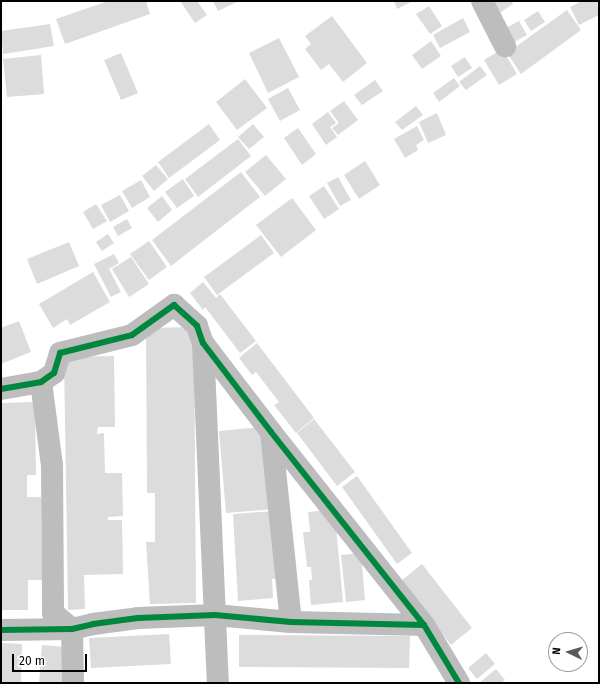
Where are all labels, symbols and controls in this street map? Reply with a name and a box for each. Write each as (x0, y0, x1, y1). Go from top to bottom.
north arrow (548, 632, 588, 672)
scale bar (14, 646, 89, 672)
text: N (550, 647, 563, 655)
text: 20 m (19, 654, 45, 668)

